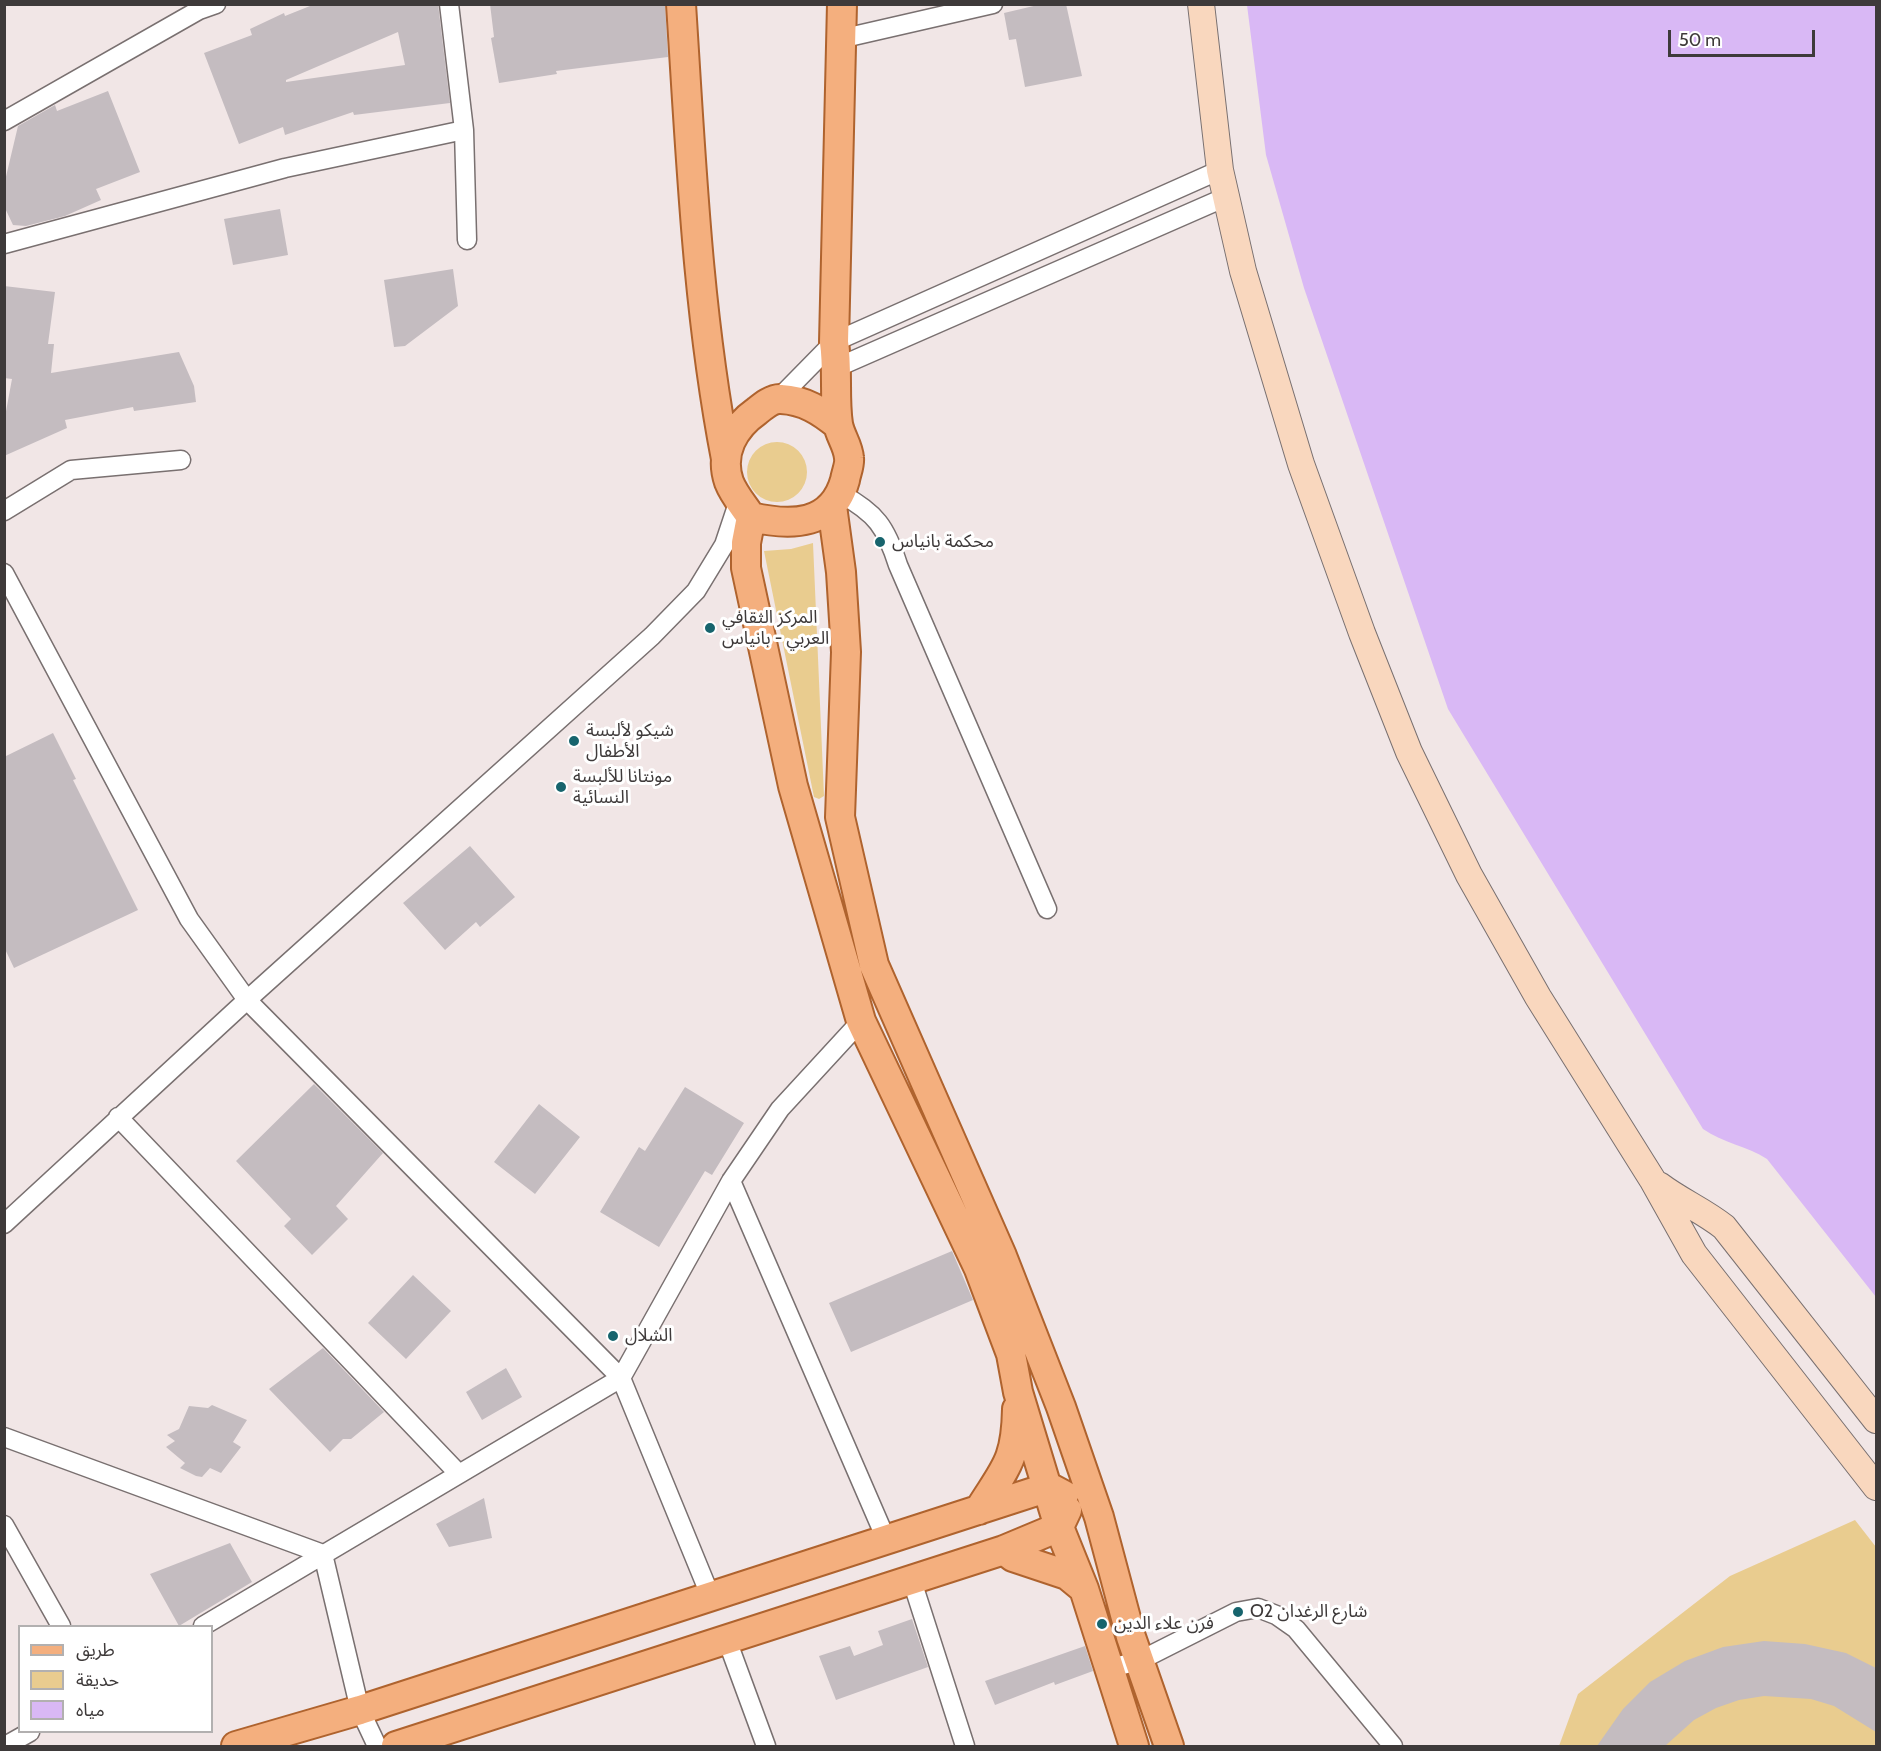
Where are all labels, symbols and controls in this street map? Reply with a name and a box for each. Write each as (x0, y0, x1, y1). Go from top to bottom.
scale bar (1671, 18, 1818, 56)
text: 50 m (1679, 29, 1721, 51)
place label: محكمة بانياس (892, 531, 994, 553)
marker: محكمة بانياس (873, 535, 887, 549)
place label: المركز الثقافي العربي - بانياس (722, 607, 829, 650)
marker: المركز الثقافي العربي - بانياس (703, 621, 717, 635)
place label: شيكو لألبسة الأطفال (586, 720, 674, 762)
marker: شيكو لألبسة الأطفال (567, 734, 581, 748)
place label: مونتانا للألبسة النسائية (573, 766, 672, 808)
marker: مونتانا للألبسة النسائية (554, 780, 568, 794)
place label: الشلال (625, 1325, 673, 1347)
marker: الشلال (606, 1329, 620, 1343)
place label: O2 شارع الرغدان (1250, 1601, 1367, 1623)
marker: O2 شارع الرغدان (1231, 1605, 1245, 1619)
place label: فرن علاء الدين (1114, 1613, 1214, 1635)
marker: فرن علاء الدين (1095, 1617, 1109, 1631)
legend (18, 1625, 213, 1733)
text: طريق (76, 1639, 115, 1661)
text: حديقة (76, 1669, 119, 1691)
text: مياه (76, 1699, 105, 1721)

